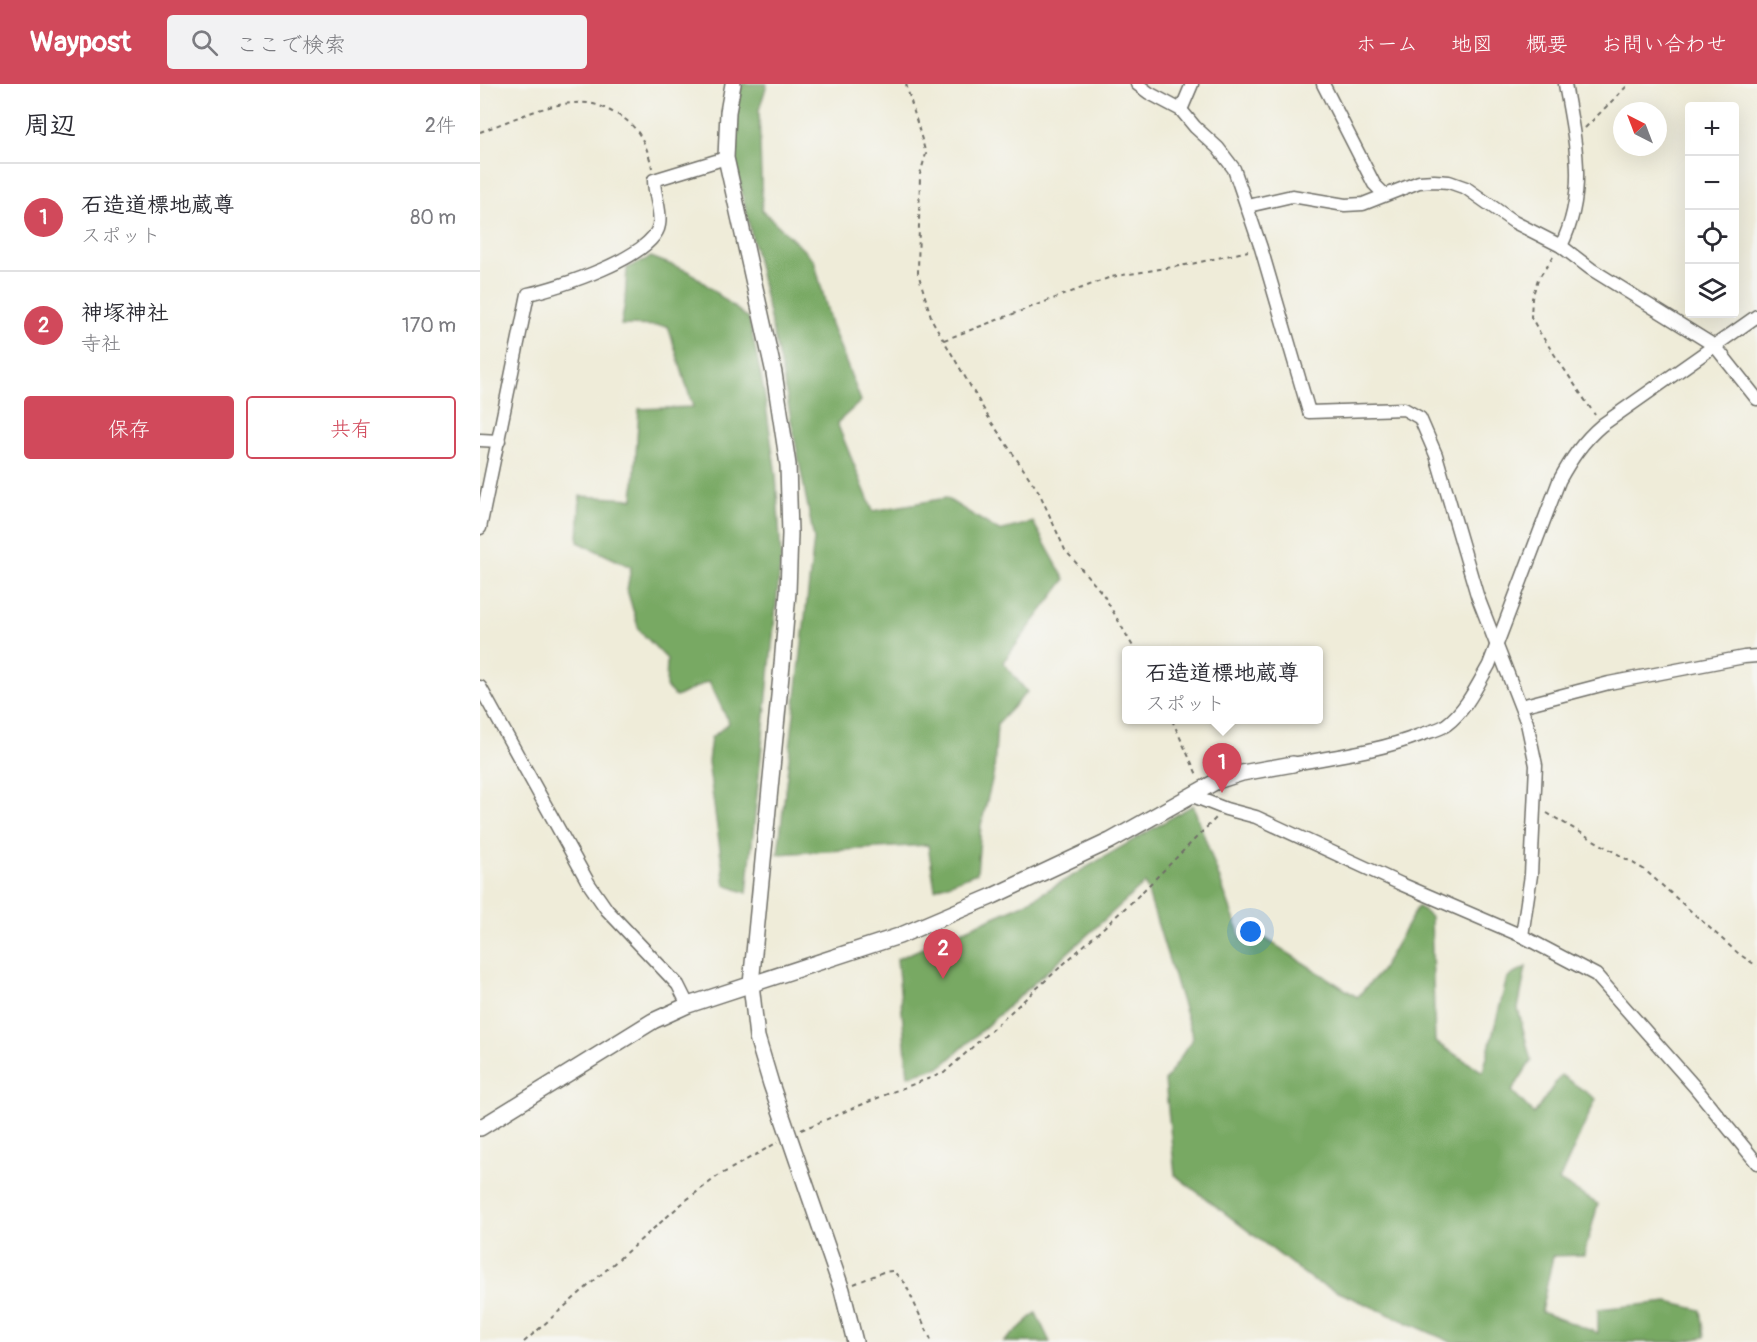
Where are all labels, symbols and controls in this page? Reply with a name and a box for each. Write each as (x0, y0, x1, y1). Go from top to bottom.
search box (167, 15, 587, 69)
text: Waypost (30, 25, 131, 60)
icon: search (188, 26, 221, 59)
text: ここで検索 (236, 31, 346, 59)
text: ホーム (1356, 31, 1418, 58)
text: 地図 (1451, 31, 1493, 58)
text: 概要 (1526, 31, 1568, 58)
text: お問い合わせ (1601, 31, 1727, 58)
north arrow (1613, 102, 1667, 156)
map controls (1685, 102, 1739, 318)
button: + (1685, 102, 1739, 156)
text: 周辺 (24, 110, 76, 142)
text: 2件 (425, 113, 456, 138)
button: − (1685, 156, 1739, 210)
text: 石造道標地蔵尊 (81, 191, 235, 219)
text: 1 (40, 205, 47, 230)
text: 80 m (410, 205, 456, 230)
button: locate (1685, 210, 1739, 264)
text: スポット (81, 223, 161, 248)
button: layers (1685, 264, 1739, 318)
text: 神塚神社 (81, 299, 169, 327)
text: 2 (38, 313, 49, 338)
text: 170 m (402, 313, 456, 338)
text: 寺社 (81, 331, 121, 356)
button: 保存 (24, 396, 234, 459)
button: 共有 (246, 396, 456, 459)
popup (1122, 646, 1323, 724)
text: 石造道標地蔵尊 (1145, 659, 1300, 687)
text: スポット (1145, 691, 1225, 716)
pin: 1 (1202, 744, 1242, 793)
your location (1236, 917, 1265, 946)
pin: 2 (924, 930, 962, 979)

